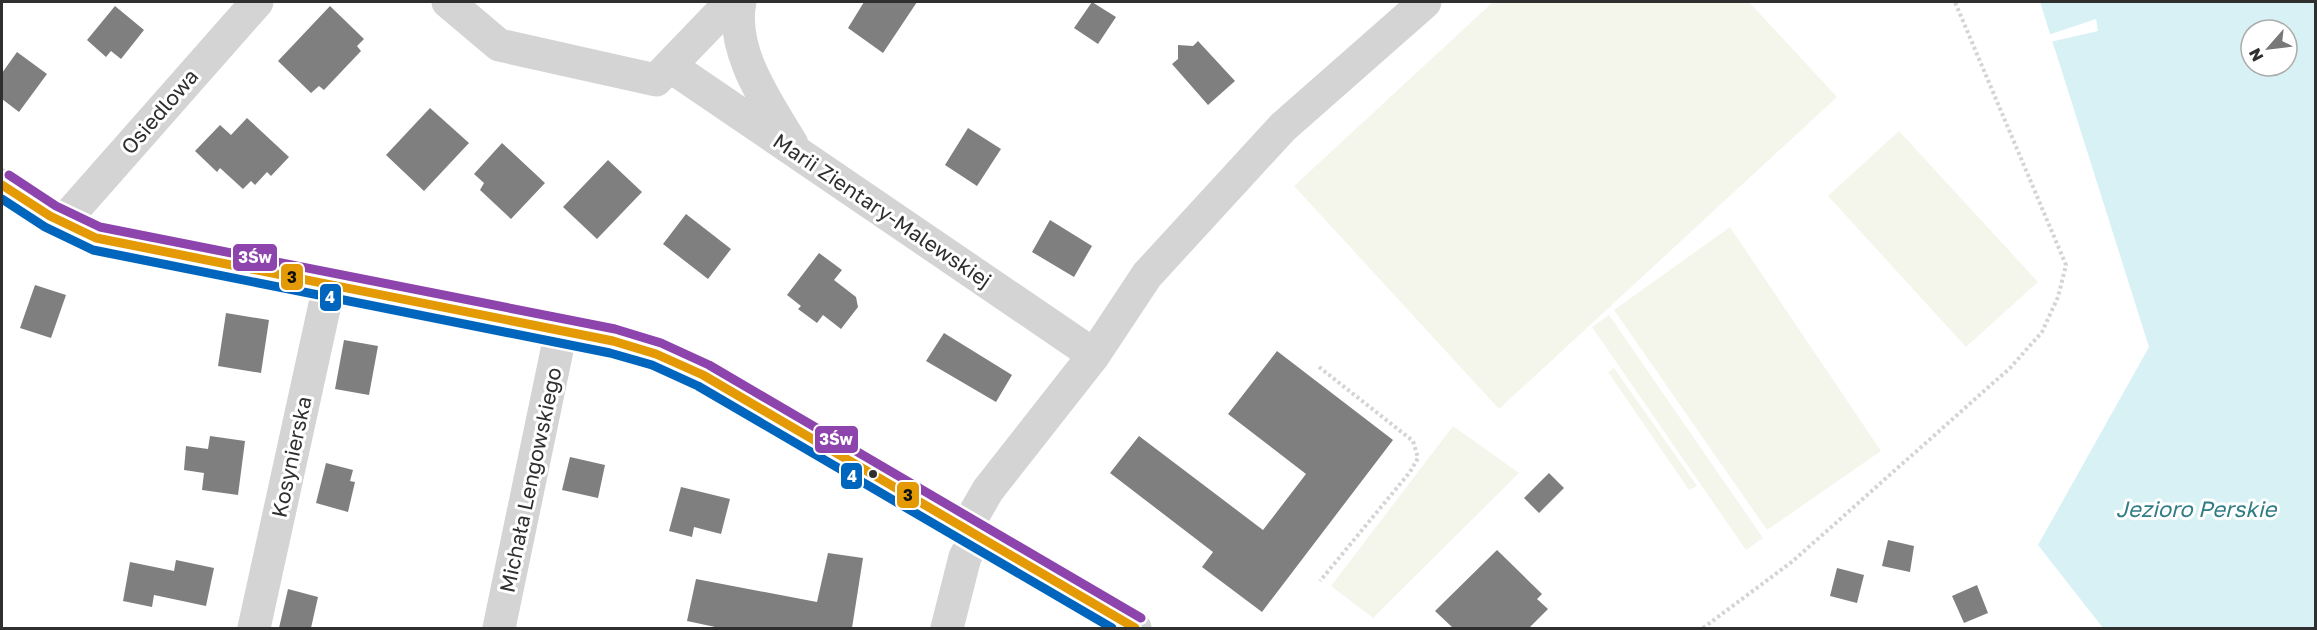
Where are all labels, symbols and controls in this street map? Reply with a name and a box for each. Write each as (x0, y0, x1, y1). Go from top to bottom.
north arrow (2239, 18, 2299, 78)
text: N (2244, 45, 2267, 65)
street label: Osiedlowa (115, 63, 203, 159)
street label: Marii Zientary-Malewskiej (768, 127, 997, 293)
line badge: 3Św (232, 243, 278, 272)
text: 3Św (238, 247, 273, 267)
line badge: 3 (280, 263, 304, 291)
text: 3 (287, 267, 297, 287)
line badge: 4 (319, 283, 342, 312)
text: 4 (325, 287, 335, 307)
street label: Michała Lengowskiego (493, 365, 567, 595)
street label: Kosynierska (266, 394, 317, 520)
line badge: 3Św (814, 425, 859, 454)
text: 3Św (819, 429, 854, 449)
line badge: 4 (840, 462, 863, 490)
text: 4 (847, 466, 857, 486)
unlabelled marker (867, 468, 879, 480)
line badge: 3 (896, 481, 920, 509)
text: 3 (903, 485, 913, 505)
water label: Jezioro Perskie (2116, 495, 2279, 522)

